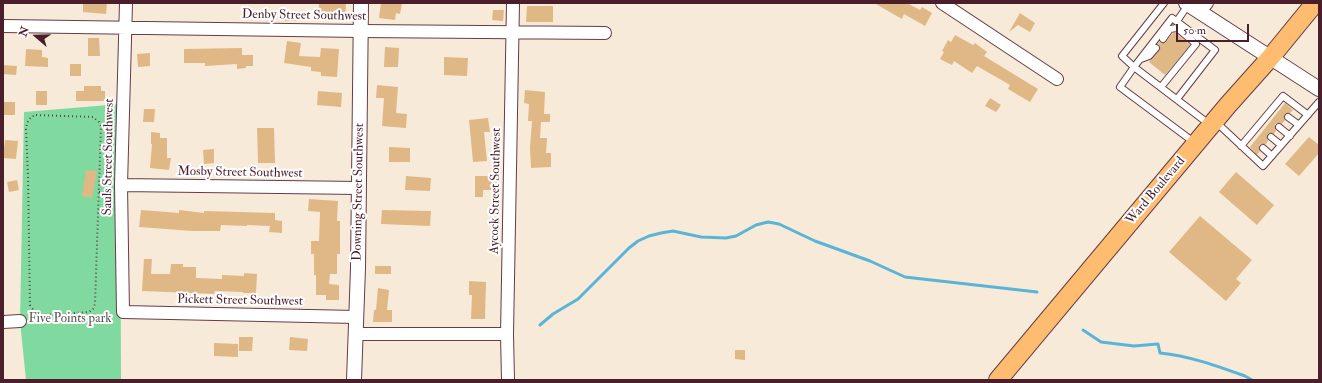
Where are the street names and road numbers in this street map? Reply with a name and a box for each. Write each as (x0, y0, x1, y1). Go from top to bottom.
street label: Denby Street Southwest (242, 7, 366, 25)
street label: Sauls Street Southwest (100, 98, 118, 216)
street label: Downing Street Southwest (350, 123, 368, 261)
street label: Aycock Street Southwest (487, 128, 505, 254)
street label: Ward Boulevard (1123, 154, 1189, 228)
street label: Mosby Street Southwest (177, 164, 303, 182)
street label: Pickett Street Southwest (177, 292, 303, 310)

